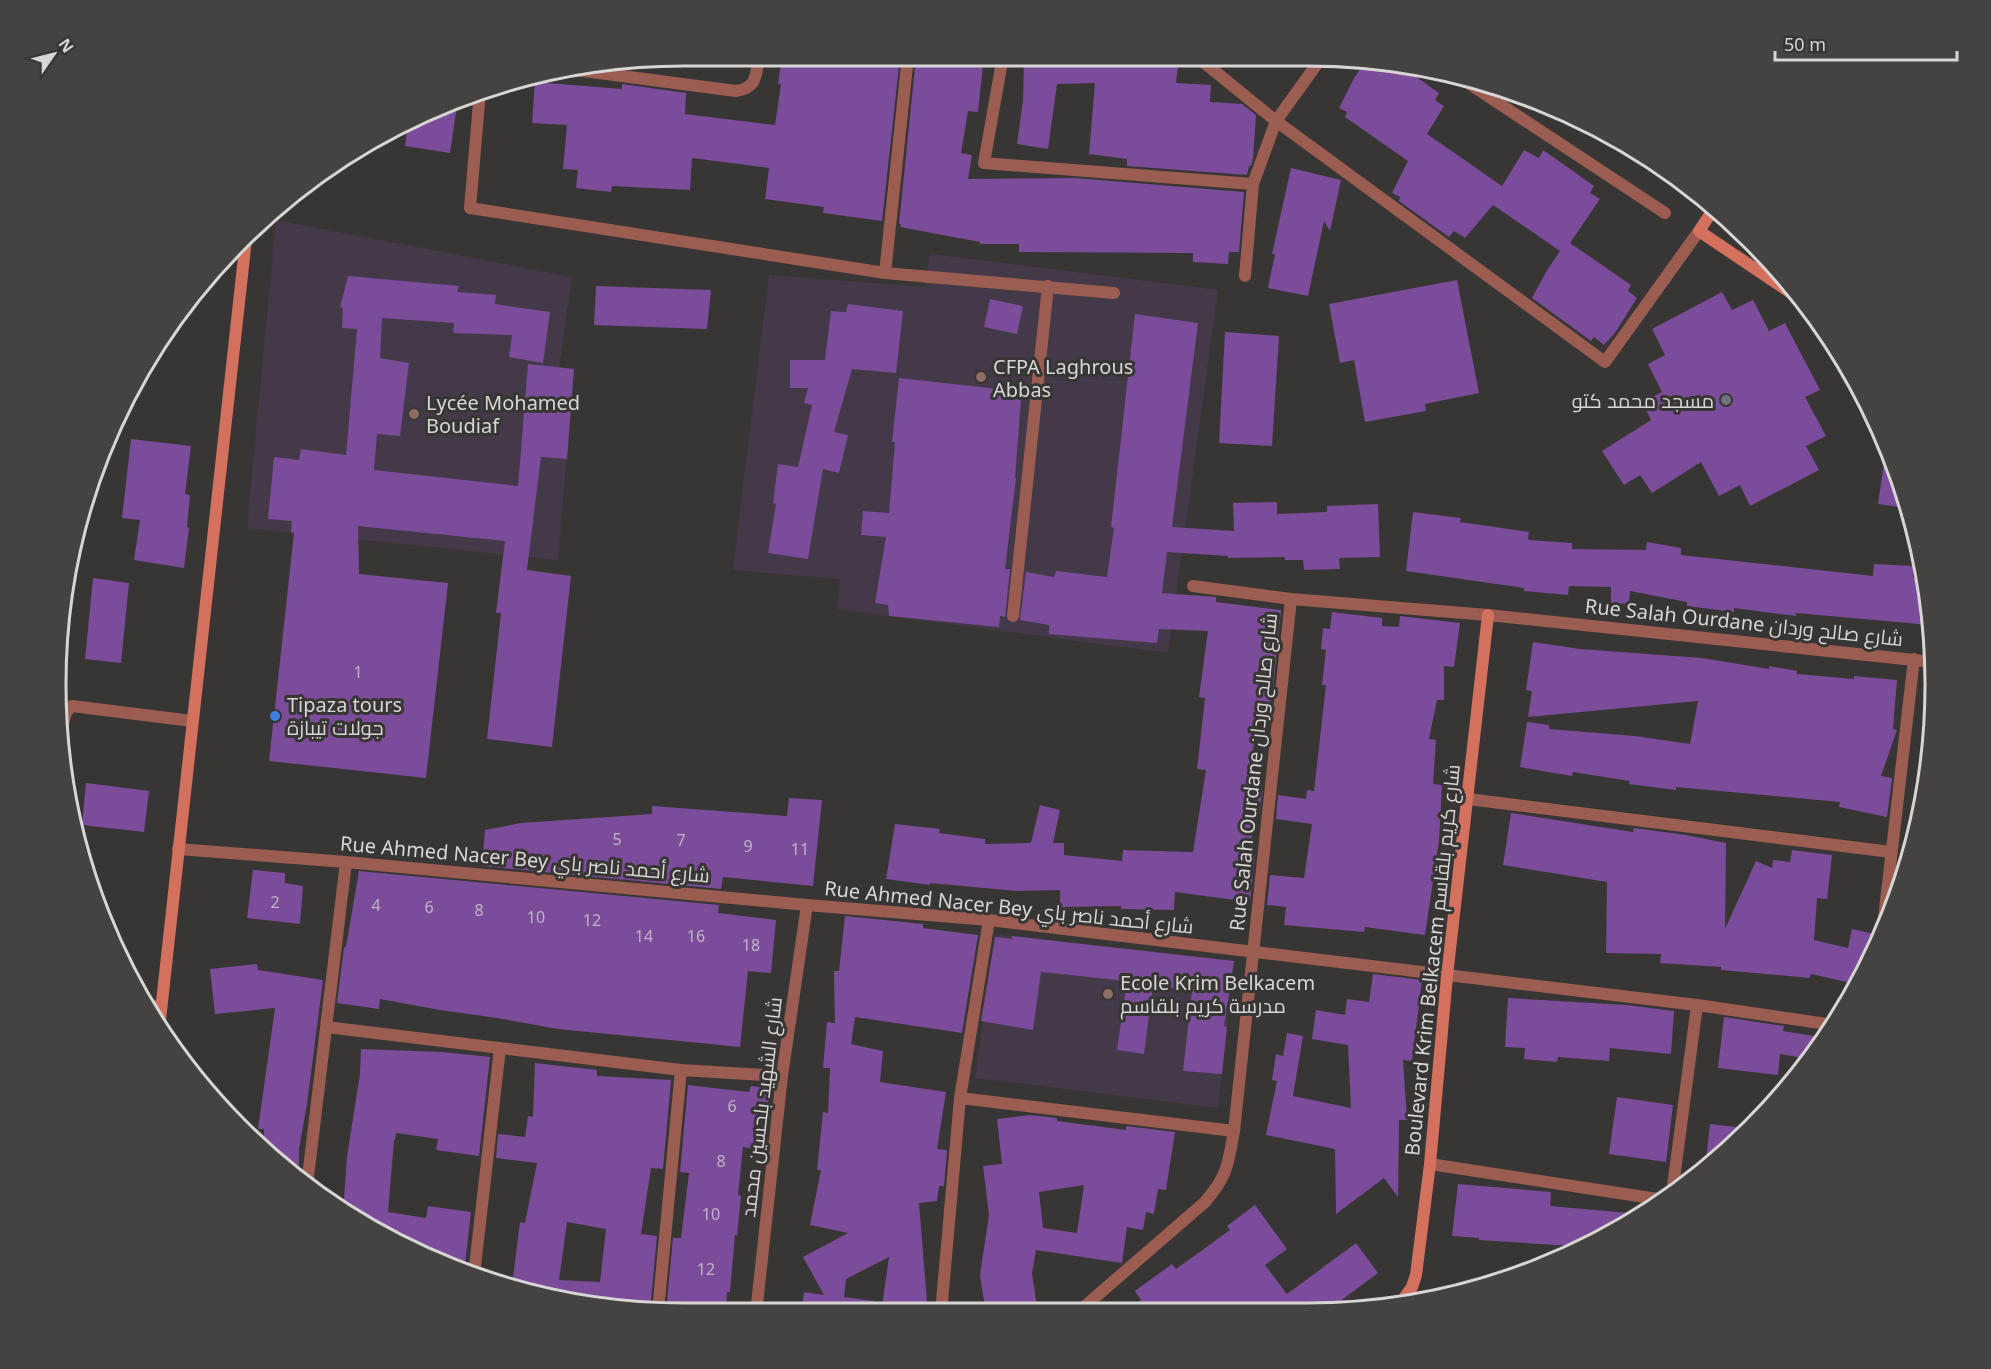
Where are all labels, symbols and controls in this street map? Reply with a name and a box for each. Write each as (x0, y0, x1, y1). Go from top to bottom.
north arrow (24, 24, 84, 84)
scale bar (1775, 24, 1956, 62)
text: 50 m (1784, 32, 1826, 56)
text: N (54, 34, 79, 57)
place label: CFPA Laghrous Abbas (993, 353, 1133, 403)
marker: CFPA Laghrous Abbas (974, 370, 988, 384)
place label: مسجد محمد كتو (1572, 387, 1714, 414)
place label: Lycée Mohamed Boudiaf (426, 389, 580, 439)
marker: مسجد محمد كتو (1719, 393, 1733, 407)
marker: Lycée Mohamed Boudiaf (407, 407, 421, 421)
street label: Rue Salah Ourdane شارع صالح وردان (1584, 592, 1904, 653)
street label: Rue Salah Ourdane شارع صالح وردان (1223, 612, 1284, 932)
house number: 1 (353, 661, 363, 683)
place label: Tipaza tours جولات تيبازة (287, 691, 402, 741)
marker: Tipaza tours جولات تيبازة (268, 709, 282, 723)
street label: Boulevard Krim Belkacem شارع كريم بلقاسم (1398, 763, 1467, 1157)
house number: 5 (612, 828, 622, 850)
street label: Rue Ahmed Nacer Bey شارع أحمد ناصر باي (339, 829, 711, 892)
house number: 7 (676, 829, 686, 851)
house number: 9 (743, 835, 753, 857)
house number: 11 (791, 838, 809, 860)
street label: Rue Ahmed Nacer Bey شارع أحمد ناصر باي (823, 874, 1195, 943)
house number: 2 (270, 891, 280, 913)
house number: 4 (371, 894, 381, 916)
house number: 6 (424, 896, 434, 918)
house number: 8 (474, 899, 484, 921)
house number: 10 (527, 906, 545, 928)
house number: 12 (583, 909, 601, 931)
house number: 14 (635, 925, 653, 947)
house number: 16 (687, 925, 705, 947)
house number: 18 (742, 934, 760, 956)
place label: Ecole Krim Belkacem مدرسة كريم بلقاسم (1120, 969, 1315, 1020)
marker: Ecole Krim Belkacem مدرسة كريم بلقاسم (1101, 987, 1115, 1001)
street label: شارع الشهيد بلحسين محمد (734, 995, 789, 1219)
house number: 6 (727, 1095, 737, 1117)
house number: 8 (716, 1150, 726, 1172)
house number: 10 (702, 1203, 720, 1225)
house number: 12 (697, 1258, 715, 1280)

